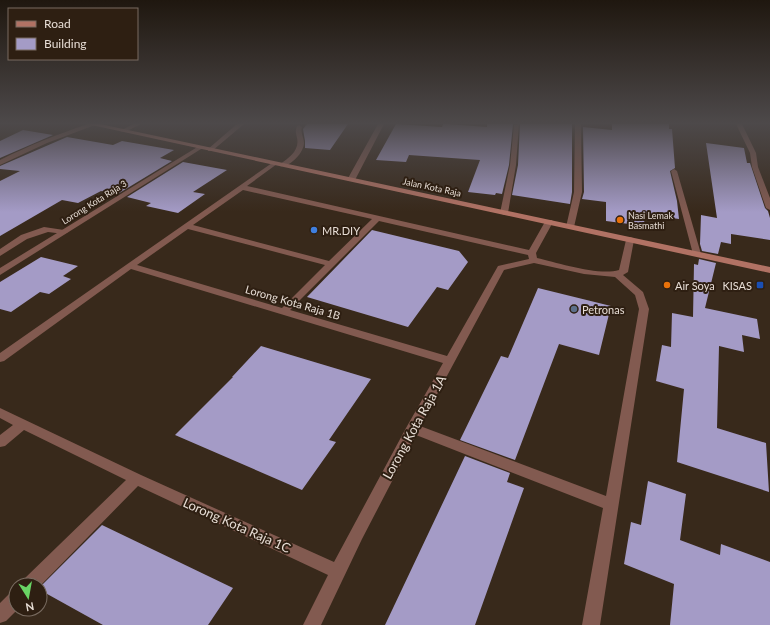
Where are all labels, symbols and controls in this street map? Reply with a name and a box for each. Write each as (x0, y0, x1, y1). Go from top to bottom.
legend (8, 8, 138, 60)
text: Road (44, 16, 71, 31)
text: Building (44, 36, 87, 51)
street label: Jalan Kota Raja (402, 175, 462, 199)
street label: Lorong Kota Raja 3 (60, 178, 128, 226)
place label: Nasi Lemak Basmathi (628, 210, 673, 231)
marker: Nasi Lemak Basmathi (615, 215, 625, 225)
place label: MR.DIY (322, 224, 360, 237)
marker: MR.DIY (309, 225, 319, 235)
place label: Air Soya (675, 279, 715, 292)
place label: KISAS (722, 279, 752, 292)
marker: Air Soya (662, 280, 672, 290)
marker: KISAS (755, 280, 765, 290)
street label: Lorong Kota Raja 1B (244, 282, 342, 322)
place label: Petronas (582, 303, 625, 316)
marker: Petronas (569, 304, 579, 314)
street label: Lorong Kota Raja 1A (379, 372, 449, 482)
street label: Lorong Kota Raja 1C (181, 494, 294, 556)
north arrow (8, 577, 48, 617)
text: N (25, 600, 35, 614)

